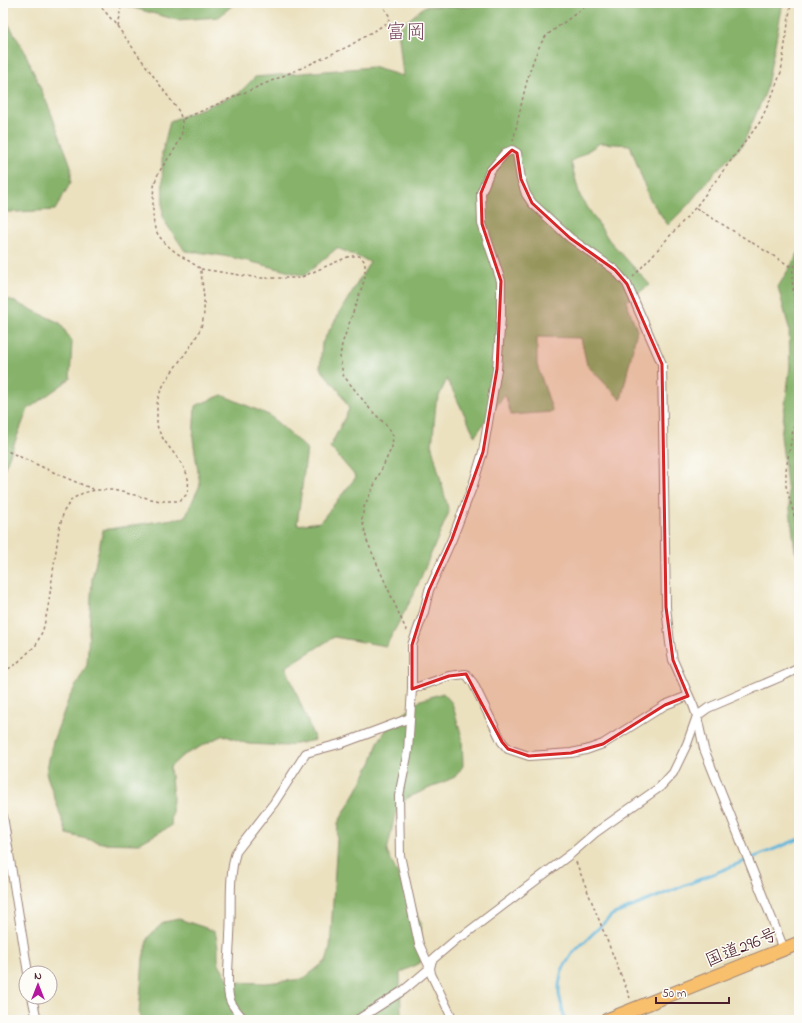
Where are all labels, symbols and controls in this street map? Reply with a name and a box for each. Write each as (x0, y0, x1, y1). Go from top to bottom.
district label: 富岡 (386, 19, 426, 48)
street label: 国道296号 (702, 923, 782, 975)
north arrow (18, 965, 58, 1005)
text: N (34, 968, 42, 984)
scale bar (656, 979, 729, 1005)
text: 50 m (662, 985, 686, 1003)

